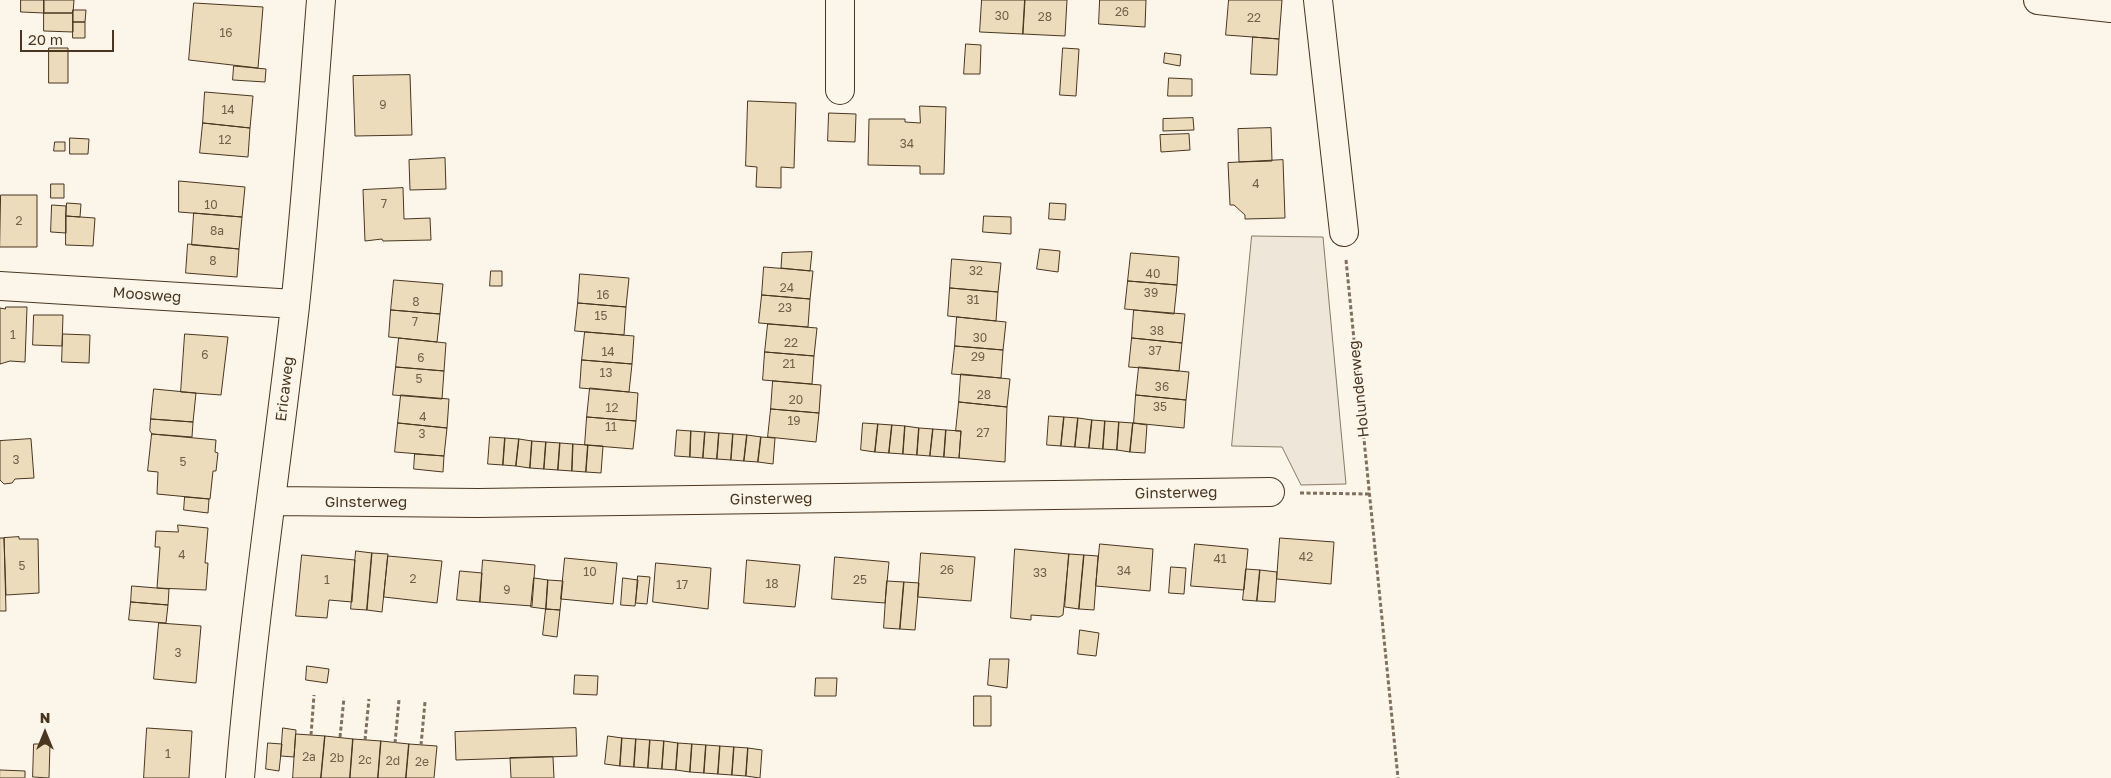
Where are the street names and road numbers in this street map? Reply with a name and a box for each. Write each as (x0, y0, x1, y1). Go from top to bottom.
street label: Moosweg (112, 284, 182, 306)
street label: Holunderweg (1345, 340, 1373, 438)
street label: Ericaweg (272, 355, 298, 423)
street label: Ginsterweg (1135, 483, 1217, 503)
street label: Ginsterweg (730, 489, 812, 509)
street label: Ginsterweg (325, 493, 407, 511)

